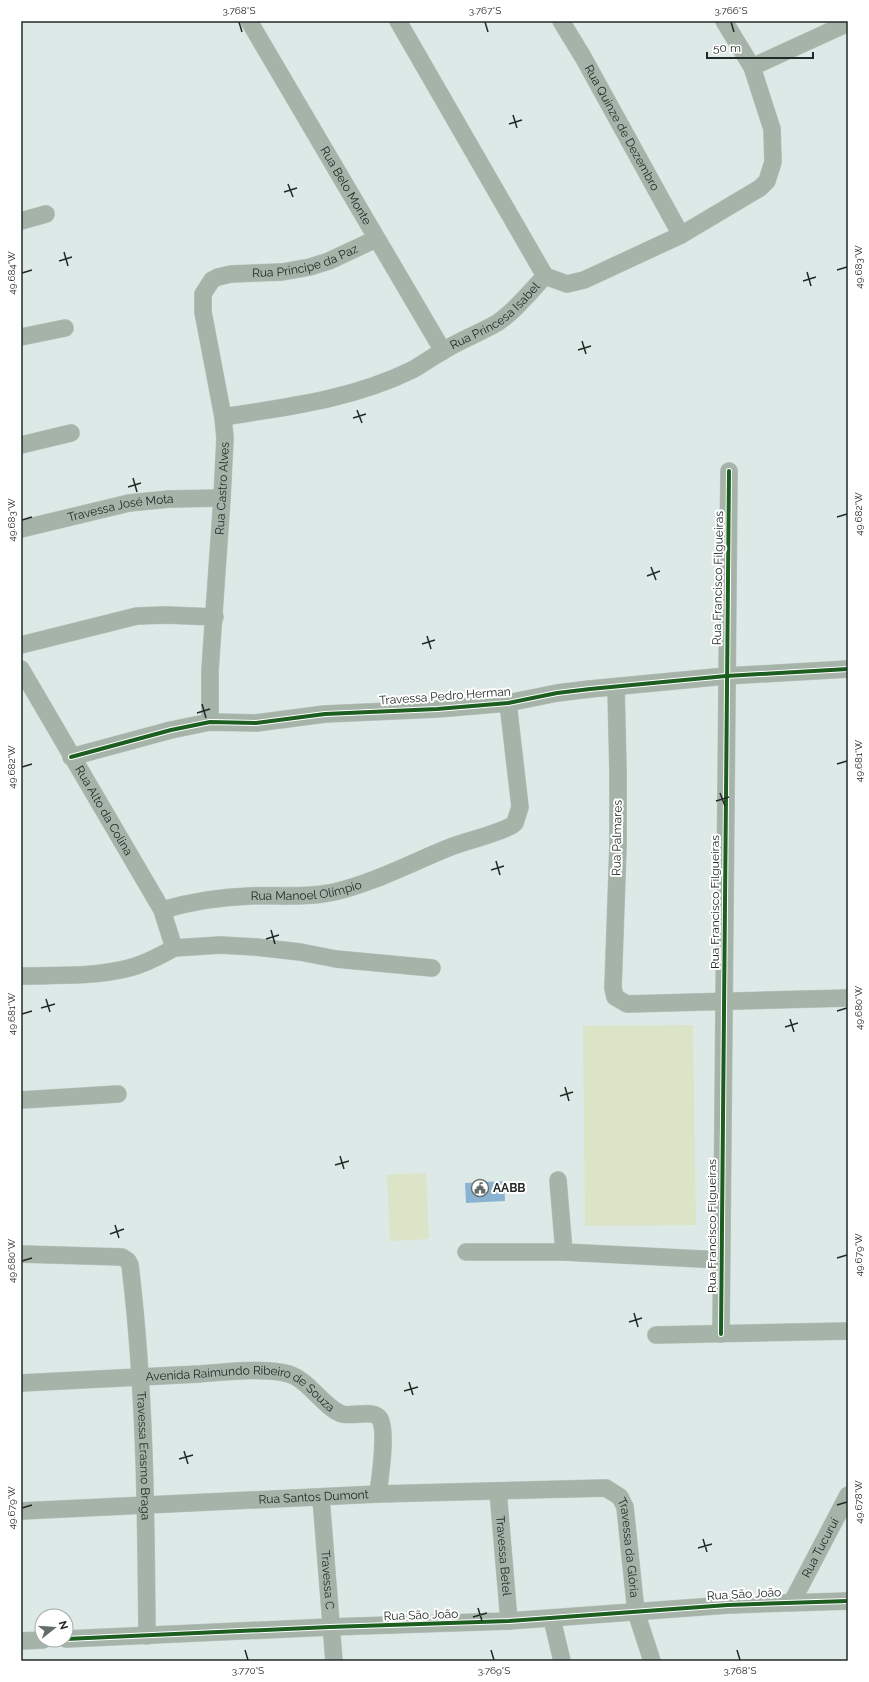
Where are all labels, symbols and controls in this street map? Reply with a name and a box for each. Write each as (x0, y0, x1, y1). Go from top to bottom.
text: 3.768°S (222, 5, 256, 16)
text: 3.767°S (469, 5, 501, 16)
text: 3.766°S (714, 5, 748, 16)
scale bar (707, 34, 813, 60)
text: 50 m (713, 41, 741, 55)
street label: Rua Quinze de Dezembro (582, 62, 662, 193)
street label: Rua Belo Monte (317, 144, 374, 227)
street label: Rua Príncipe da Paz (252, 241, 360, 280)
text: 49.683°W (853, 245, 864, 289)
text: 49.684°W (6, 251, 17, 295)
street label: Rua Princesa Isabel (448, 279, 543, 352)
street label: Rua Castro Alves (212, 441, 232, 535)
street label: Travessa José Mota (66, 492, 174, 525)
text: 49.682°W (853, 492, 864, 536)
text: 49.683°W (6, 498, 17, 542)
street label: Rua Francisco Filgueiras (710, 511, 726, 645)
street label: Travessa Pedro Herman (379, 684, 511, 708)
text: 49.681°W (853, 739, 864, 782)
text: 49.682°W (6, 745, 17, 789)
street label: Rua Alto da Colina (72, 763, 135, 858)
street label: Rua Palmares (609, 800, 625, 876)
street label: Rua Francisco Filgueiras (708, 835, 722, 969)
street label: Rua Manoel Olímpio (251, 877, 363, 903)
text: 49.680°W (853, 985, 864, 1030)
text: 49.681°W (6, 992, 17, 1035)
street label: Rua Francisco Filgueiras (705, 1159, 719, 1293)
public building icon: AABB (470, 1178, 490, 1198)
place label: AABB (493, 1181, 525, 1195)
text: 49.679°W (853, 1233, 864, 1277)
text: 49.680°W (6, 1238, 17, 1283)
street label: Avenida Raimundo Ribeiro de Souza (145, 1363, 337, 1415)
street label: Travessa Erasmo Braga (134, 1391, 153, 1520)
text: 49.678°W (853, 1480, 864, 1524)
text: 49.679°W (6, 1486, 17, 1530)
street label: Rua Santos Dumont (258, 1487, 369, 1507)
street label: Travessa da Glória (614, 1495, 641, 1598)
street label: Travessa Betel (493, 1515, 514, 1597)
street label: Rua Tucuruí (799, 1515, 842, 1580)
street label: Travessa C (318, 1550, 337, 1610)
street label: Rua São João (706, 1585, 782, 1603)
street label: Rua São João (383, 1607, 459, 1623)
north arrow (34, 1608, 74, 1648)
text: N (56, 1619, 71, 1631)
text: 3.770°S (232, 1665, 264, 1676)
text: 3.769°S (478, 1665, 510, 1676)
text: 3.768°S (723, 1665, 757, 1676)

